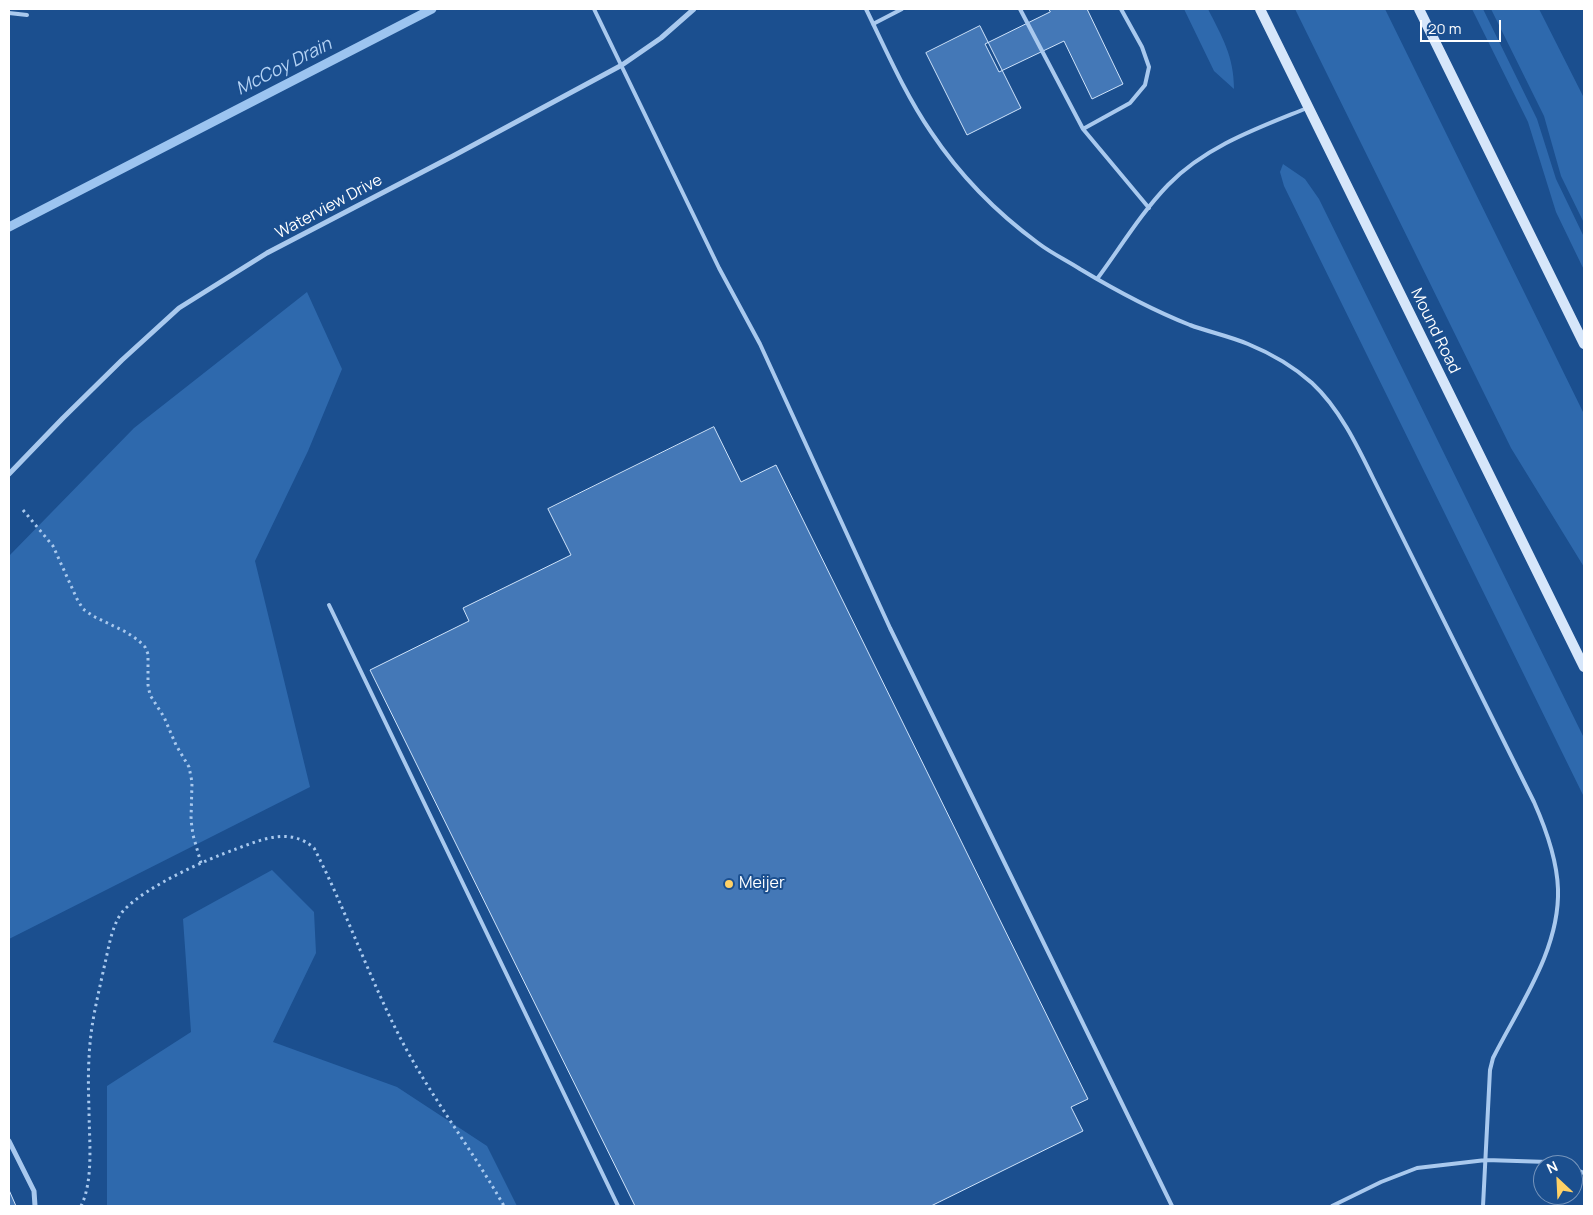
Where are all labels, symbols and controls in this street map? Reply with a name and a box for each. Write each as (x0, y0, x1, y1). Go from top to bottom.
scale bar (1423, 10, 1504, 42)
text: 20 m (1428, 18, 1461, 39)
water label: McCoy Drain (233, 34, 335, 100)
street label: Waterview Drive (272, 171, 386, 243)
street label: Mound Road (1406, 285, 1464, 377)
place label: Meijer (739, 874, 785, 894)
marker: Meijer (723, 878, 735, 890)
north arrow (1533, 1155, 1583, 1205)
text: N (1543, 1156, 1560, 1178)

